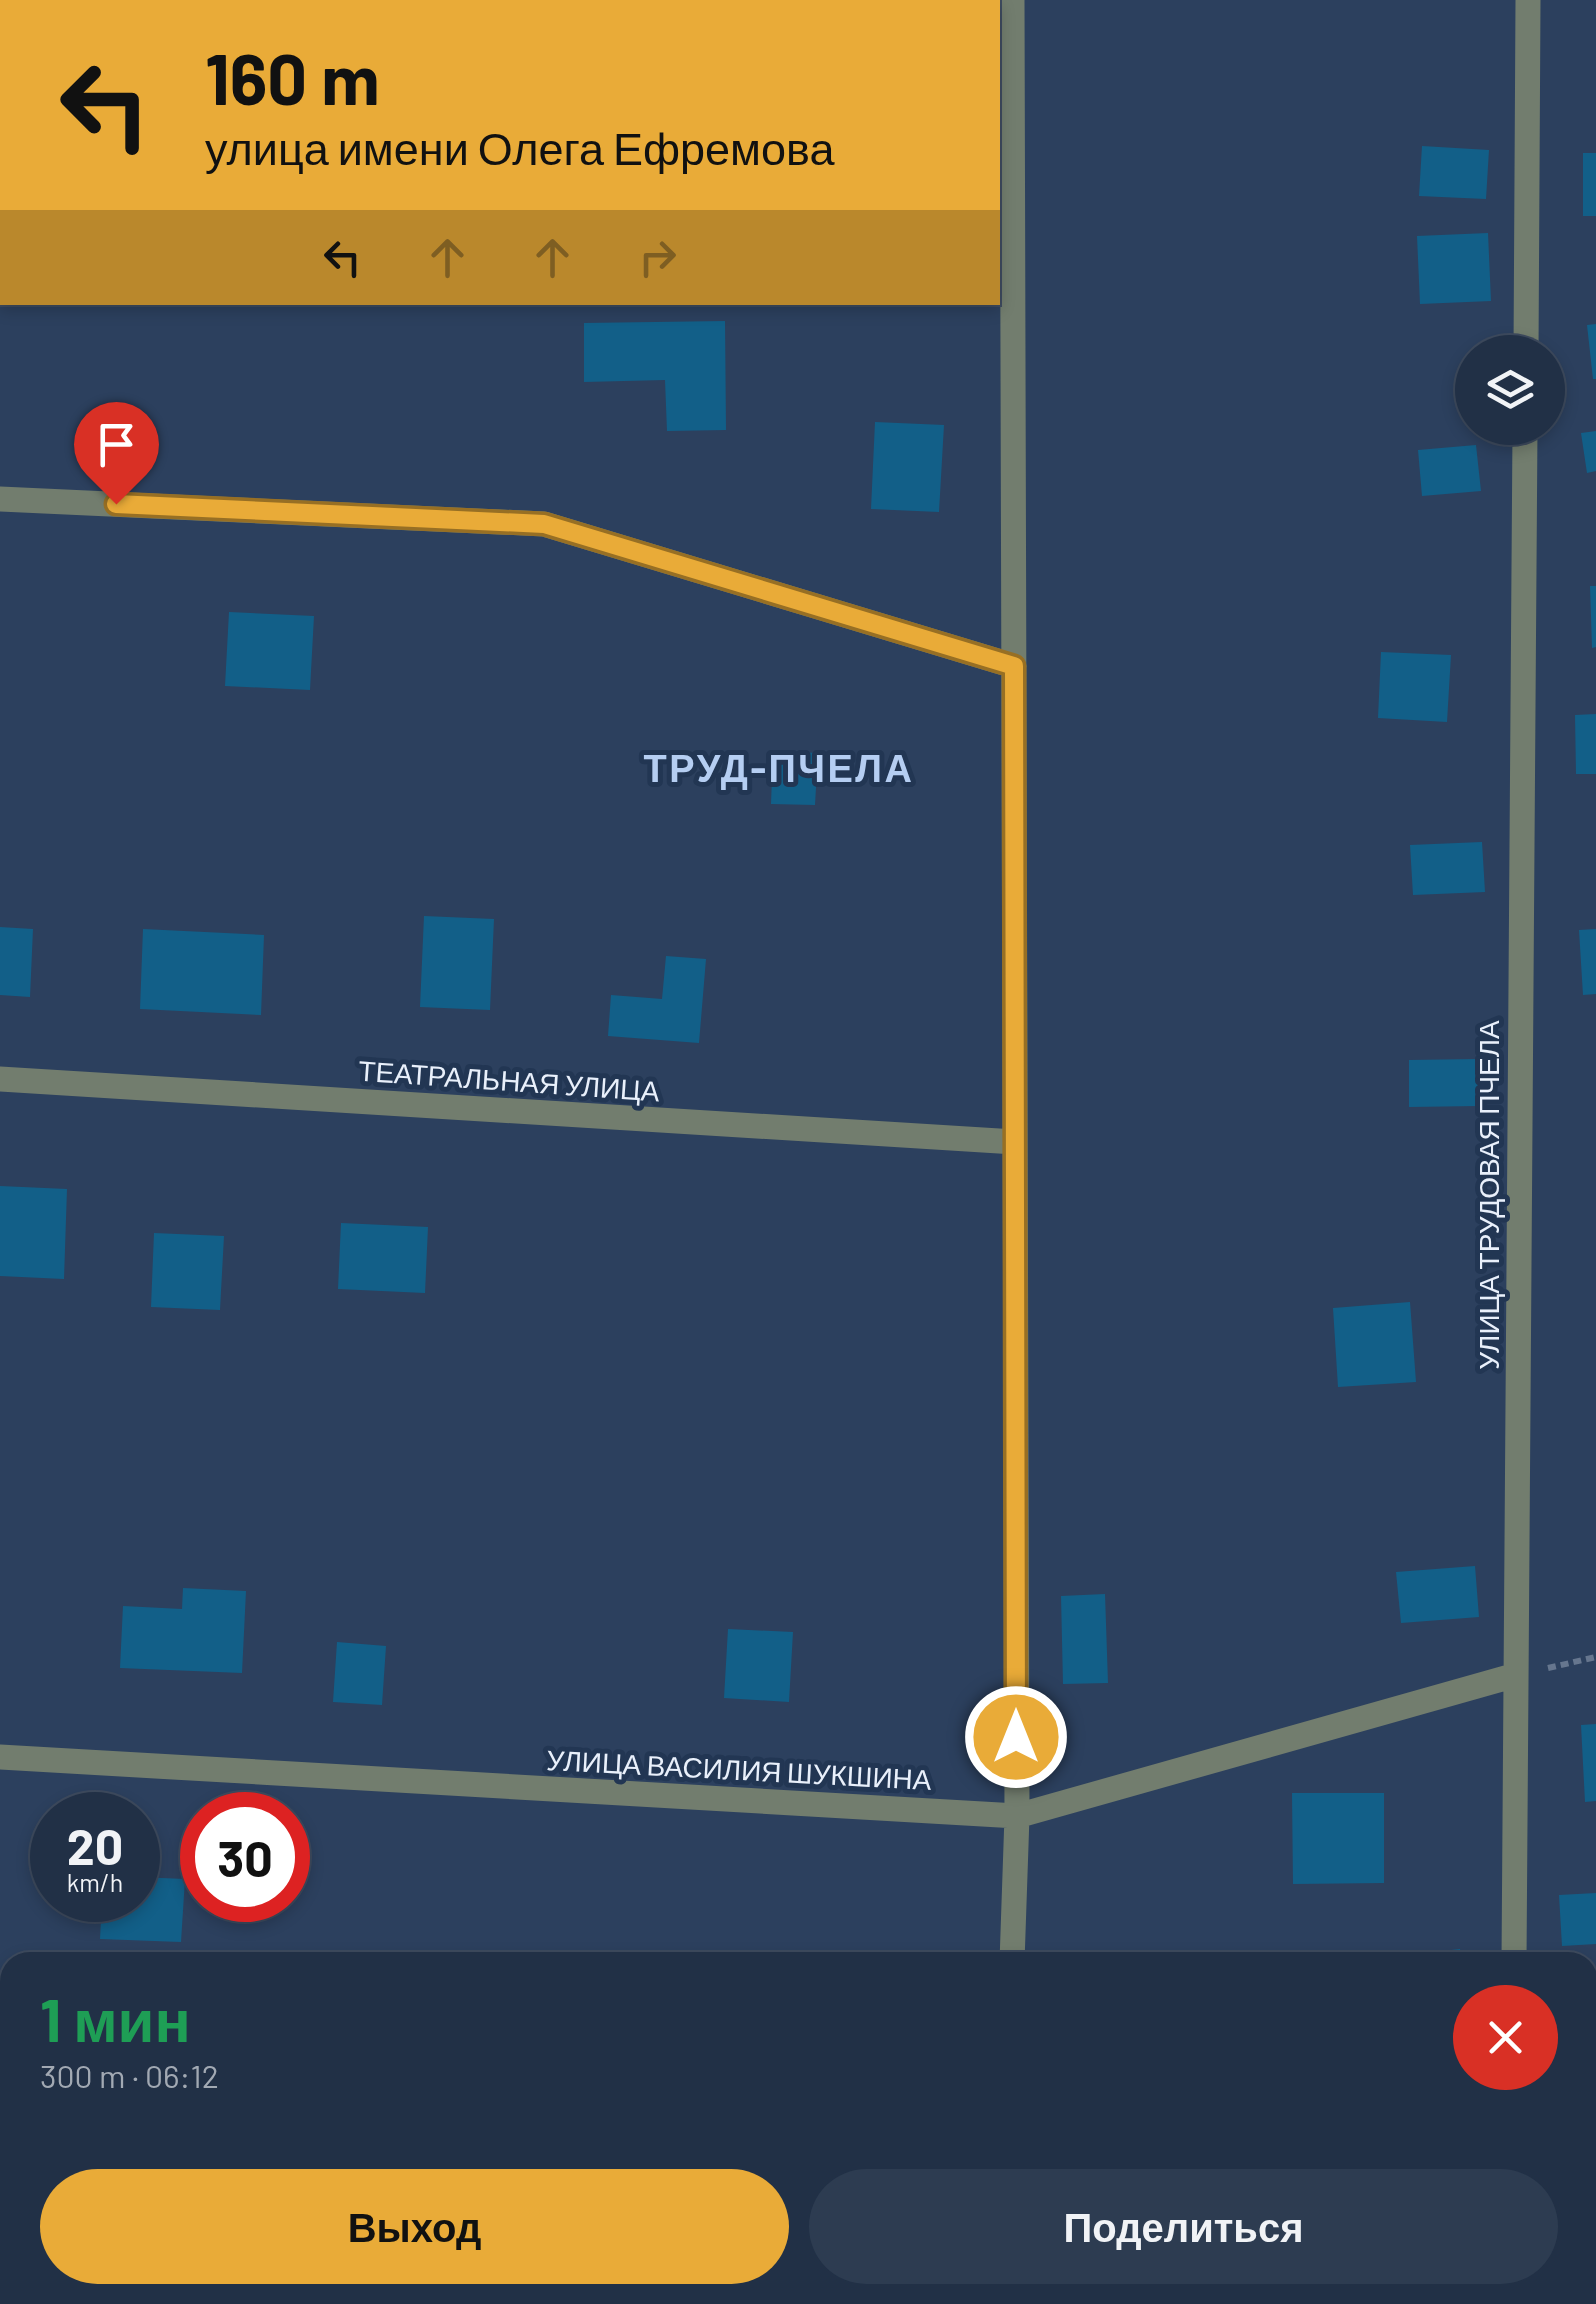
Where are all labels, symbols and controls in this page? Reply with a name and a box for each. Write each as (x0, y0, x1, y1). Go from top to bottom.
text: 160 m (205, 35, 380, 119)
icon: left (40, 40, 170, 170)
text: улица имени Олега Ефремова (205, 120, 835, 174)
icon: left (315, 230, 370, 285)
icon: ahead (420, 230, 475, 285)
icon: ahead (525, 230, 580, 285)
icon: right (630, 230, 685, 285)
map controls (1455, 335, 1565, 445)
button: layers (1455, 335, 1565, 445)
pin (74, 402, 159, 505)
icon: arrive (89, 417, 144, 472)
district label: ТРУД-ПЧЕЛА (644, 744, 914, 790)
street label: УЛИЦА ТРУДОВАЯ ПЧЕЛА (1471, 1020, 1505, 1370)
street label: ТЕАТРАЛЬНАЯ УЛИЦА (357, 1053, 661, 1108)
position arrow (964, 1685, 1068, 1789)
street label: УЛИЦА ВАСИЛИЯ ШУКШИНА (546, 1742, 933, 1796)
speed limit sign: 30 (180, 1792, 310, 1922)
text: 20 (67, 1815, 123, 1875)
text: km/h (67, 1867, 123, 1897)
text: 1 мин (40, 1982, 191, 2054)
button: close (1453, 1985, 1558, 2090)
text: 300 m · 06:12 (40, 2056, 219, 2094)
button: Выход (40, 2169, 789, 2284)
button: Поделиться (809, 2169, 1558, 2284)

